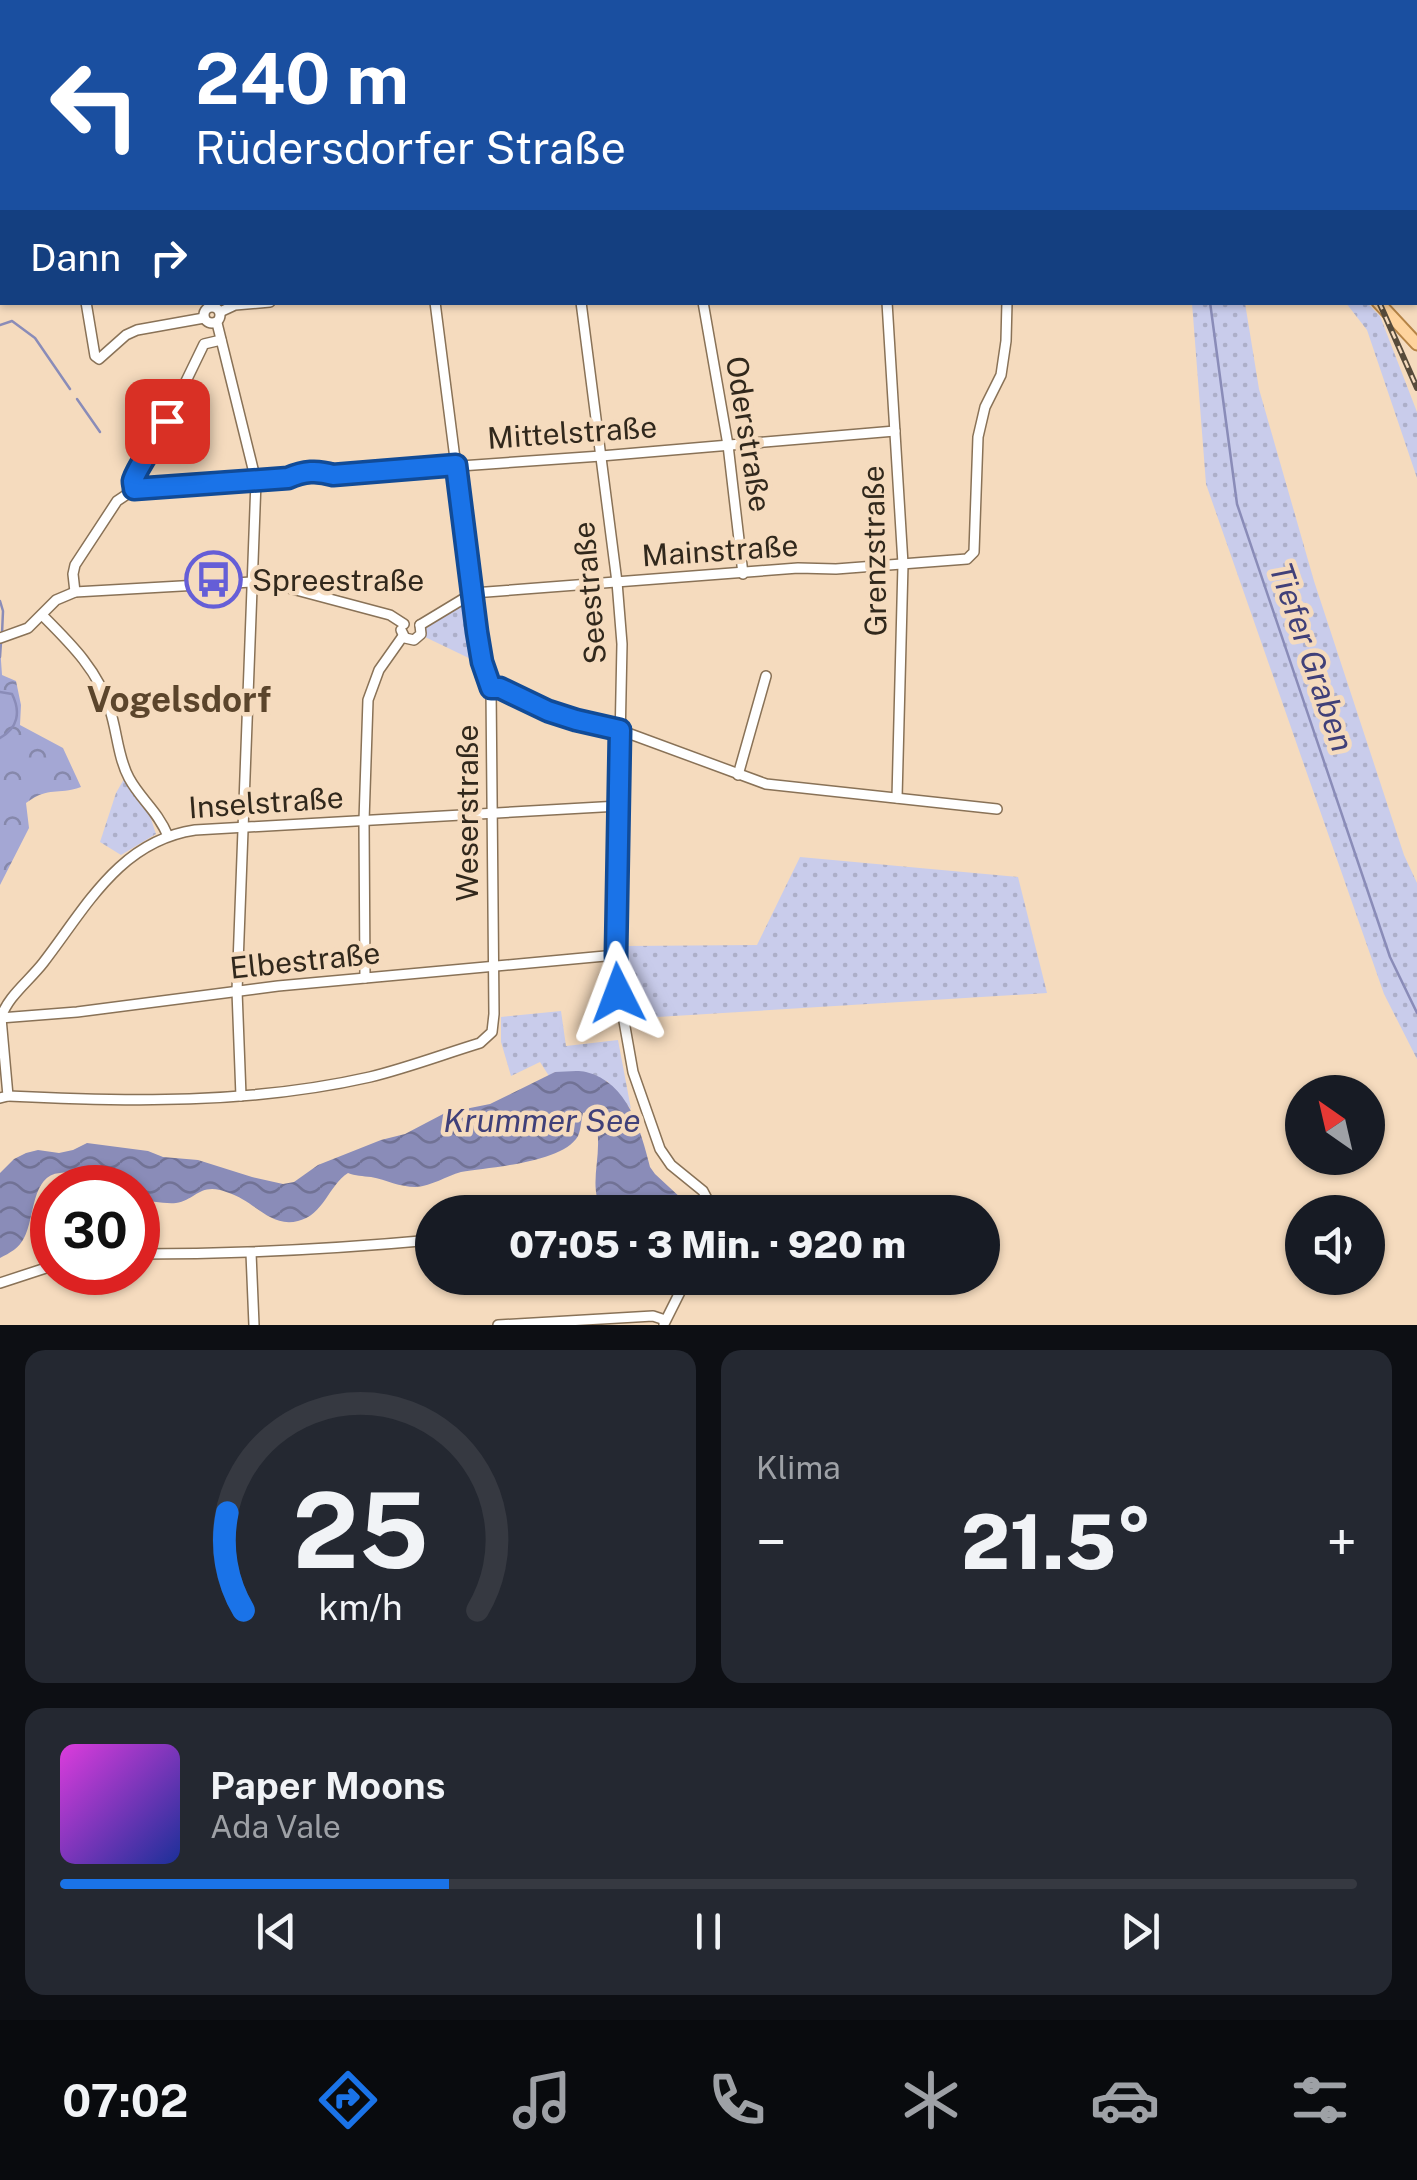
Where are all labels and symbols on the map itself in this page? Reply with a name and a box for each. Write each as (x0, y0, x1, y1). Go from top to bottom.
street label: Oderstraße (719, 353, 779, 515)
pin (125, 379, 210, 464)
street label: Mittelstraße (486, 408, 658, 456)
street label: Grenzstraße (855, 465, 893, 637)
street label: Seestraße (565, 520, 613, 666)
street label: Mainstraße (641, 527, 799, 573)
bus stop icon: Spreestraße (183, 550, 243, 610)
water label: Tiefer Graben (1262, 558, 1362, 756)
place label: Spreestraße (252, 562, 424, 598)
district label: Vogelsdorf (87, 679, 271, 720)
street label: Weserstraße (449, 725, 485, 901)
street label: Inselstraße (187, 779, 345, 825)
street label: Elbestraße (228, 934, 382, 986)
position arrow (566, 941, 670, 1045)
north arrow (1285, 1075, 1385, 1175)
water label: Krummer See (443, 1102, 641, 1139)
speed limit sign: 30 (30, 1165, 160, 1295)

